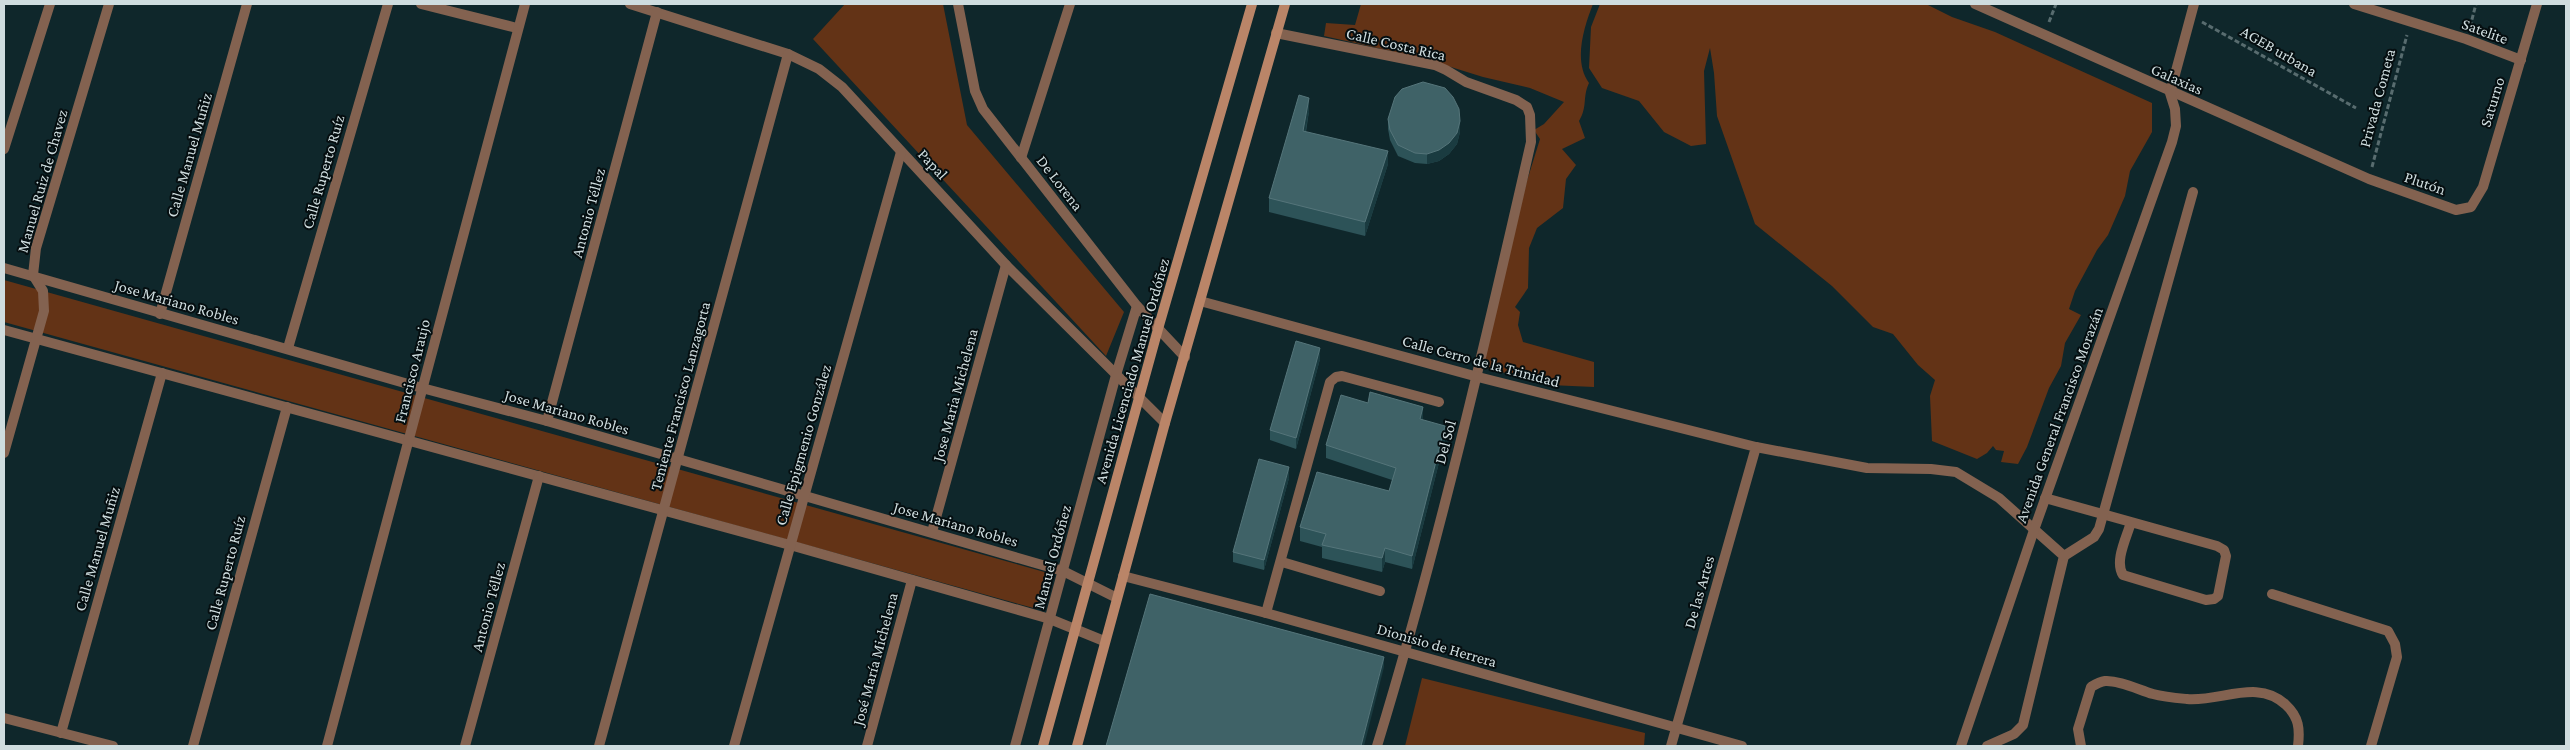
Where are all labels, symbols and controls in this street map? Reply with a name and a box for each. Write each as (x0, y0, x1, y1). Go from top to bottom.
street label: Satelite (2460, 15, 2510, 47)
street label: AGEB urbana (2238, 22, 2321, 80)
street label: Calle Costa Rica (1345, 24, 1448, 64)
street label: Privada Cometa (2356, 46, 2398, 149)
street label: Galaxias (2149, 60, 2205, 98)
street label: Saturno (2476, 75, 2508, 129)
street label: Calle Manuel Muñiz (163, 91, 215, 219)
street label: Manuel Ruiz de Chavez (13, 107, 71, 254)
street label: Calle Ruperto Ruíz (299, 113, 348, 231)
street label: Papal (914, 145, 951, 183)
street label: De Lorena (1033, 152, 1087, 214)
street label: Antonio Téllez (568, 166, 608, 260)
street label: Plutón (2402, 168, 2448, 198)
street label: Avenida Licenciado Manuel Ordóñez (1092, 256, 1172, 486)
street label: Jose Mariano Robles (111, 276, 241, 329)
street label: Teniente Francisco Lanzagorta (647, 299, 715, 492)
street label: Avenida General Francisco Morazán (2012, 305, 2106, 525)
street label: Francisco Araujo (391, 317, 434, 425)
street label: Jose Maria Michelena (929, 326, 982, 465)
street label: Calle Cerro de la Trinidad (1400, 332, 1562, 390)
street label: Calle Epigmenio González (772, 362, 835, 528)
street label: Jose Mariano Robles (501, 386, 631, 439)
street label: Del Sol (1431, 418, 1459, 466)
street label: Calle Manuel Muñiz (71, 485, 123, 613)
street label: Jose Mariano Robles (890, 498, 1020, 551)
street label: Manuel Ordóñez (1030, 503, 1074, 611)
street label: Calle Ruperto Ruíz (202, 514, 249, 632)
street label: De las Artes (1681, 554, 1717, 630)
street label: Antonio Téllez (468, 560, 508, 654)
street label: José María Michelena (849, 590, 902, 729)
street label: Dionisio de Herrera (1375, 620, 1499, 670)

